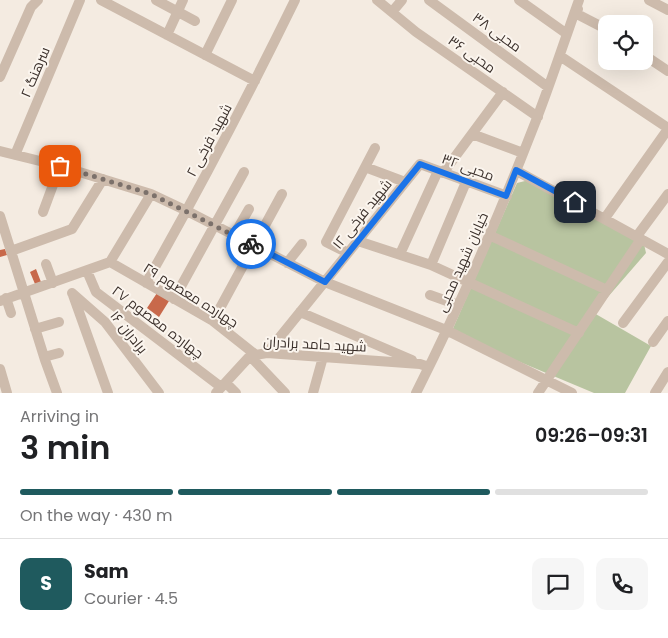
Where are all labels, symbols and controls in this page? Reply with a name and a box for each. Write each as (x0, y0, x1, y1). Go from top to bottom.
street label: محبی ۳۸ (469, 7, 525, 57)
map controls (598, 15, 653, 70)
button: locate (598, 15, 653, 70)
street label: محبی ۳۶ (444, 30, 500, 78)
street label: سرهنگ ۲ (15, 44, 55, 100)
street label: شهید فرخی ۲ (181, 100, 237, 180)
pin (39, 145, 81, 187)
street label: محبی ۳۲ (439, 148, 497, 186)
icon: bag (46, 152, 74, 180)
street label: شهید فرخی ۱۲ (328, 175, 396, 253)
pin (554, 181, 596, 223)
icon: home (561, 188, 589, 216)
street label: خیابان شهید محبی (431, 209, 493, 315)
courier (226, 219, 276, 269)
icon: bike (237, 230, 265, 258)
street label: چهارده معصوم ۲۹ (140, 258, 242, 332)
street label: چهارده معصوم ۲۷ (108, 281, 208, 363)
street label: برادران ۱۶ (105, 306, 153, 358)
street label: شهید حامد برادران (263, 331, 367, 357)
text: Arriving in (20, 405, 99, 428)
text: 09:26–09:31 (535, 422, 648, 449)
text: 3 min (20, 425, 110, 470)
text: On the way · 430 m (20, 504, 173, 527)
text: Sam (84, 558, 129, 585)
button: chat (532, 558, 584, 610)
button: phone (596, 558, 648, 610)
text: S (40, 570, 52, 597)
text: Courier · 4.5 (84, 587, 178, 610)

